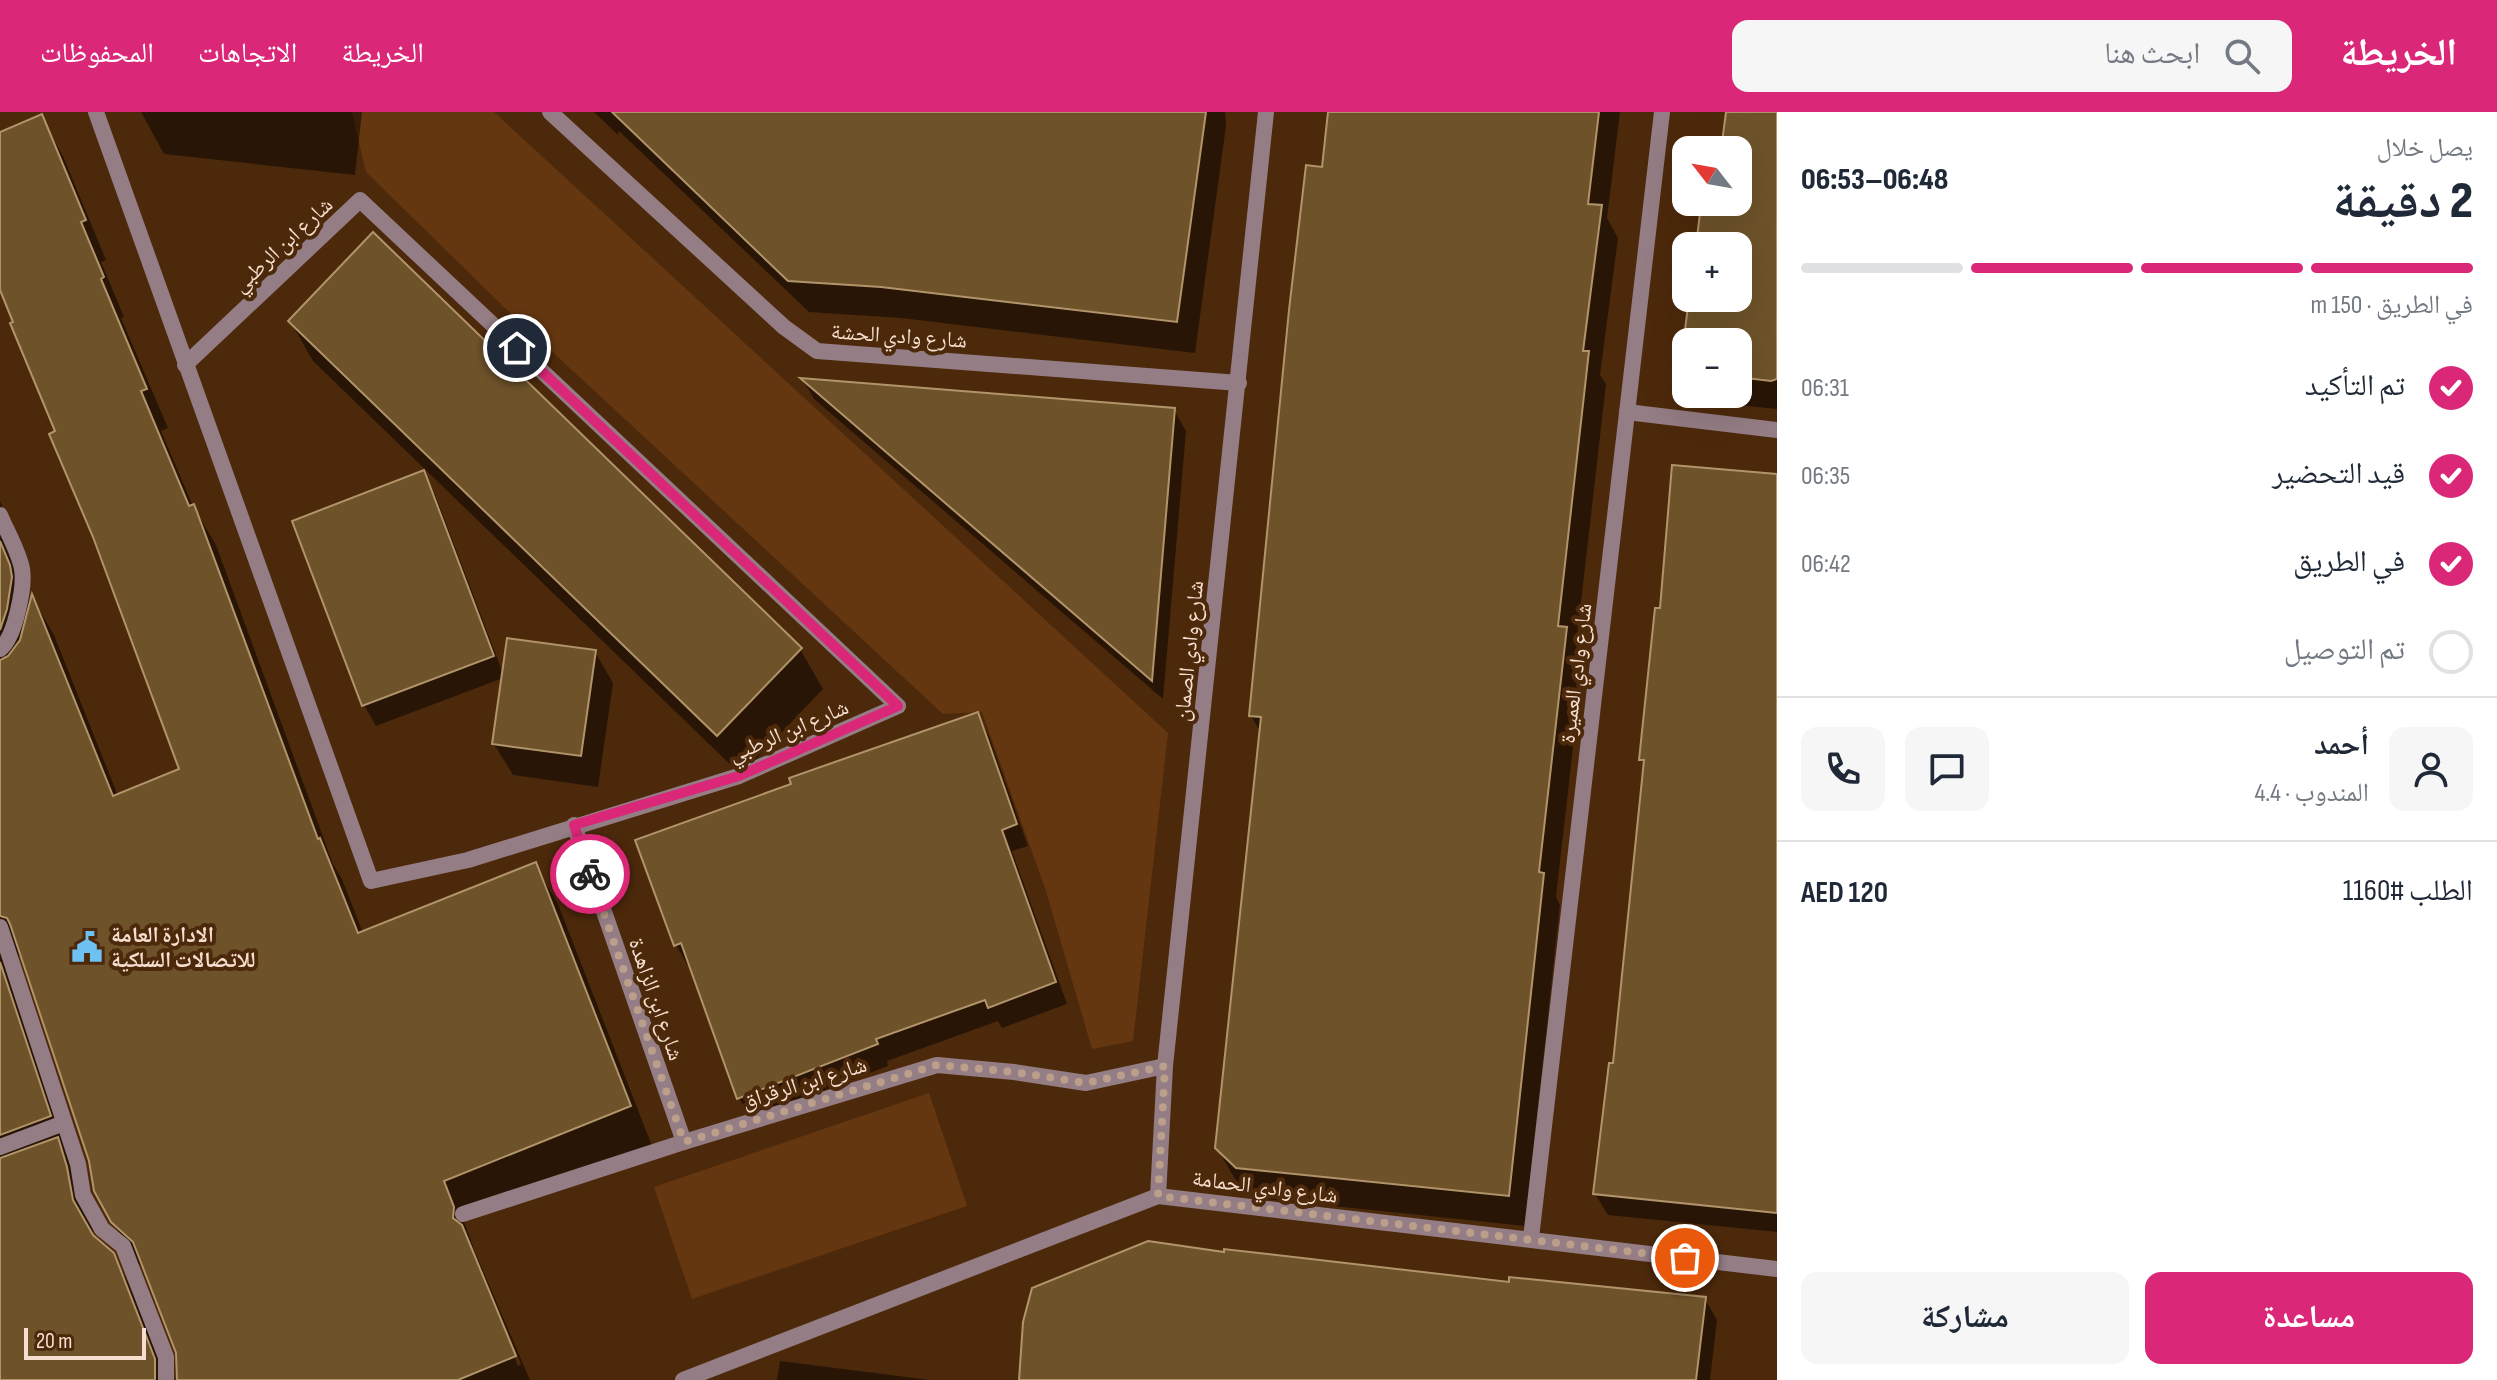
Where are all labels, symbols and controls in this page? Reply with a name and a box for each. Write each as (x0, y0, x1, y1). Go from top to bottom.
search box (1732, 20, 2292, 92)
text: الخريطة (2340, 31, 2457, 76)
icon: search (2220, 34, 2264, 78)
text: ابحث هنا (2104, 36, 2200, 72)
text: المحفوظات (40, 37, 154, 70)
text: الاتجاهات (198, 37, 297, 70)
text: الخريطة (341, 37, 424, 70)
text: يصل خلال (2376, 133, 2473, 164)
north arrow (1672, 136, 1752, 216)
map controls (1672, 136, 1752, 408)
text: 06:48–06:53 (1801, 162, 1948, 198)
text: 2 دقيقة (2332, 170, 2473, 233)
street label: شارع ابن الرطبي (227, 192, 341, 300)
button: + (1672, 232, 1752, 312)
text: في الطريق · 150 m (2311, 290, 2473, 321)
pin (483, 314, 551, 382)
street label: شارع وادي الحشة (830, 318, 968, 357)
icon: home (495, 326, 539, 370)
button: − (1672, 328, 1752, 408)
icon: check (2429, 366, 2473, 410)
text: تم التأكيد (2305, 368, 2405, 404)
text: 06:31 (1801, 373, 1849, 404)
icon: check (2429, 454, 2473, 498)
text: قيد التحضير (2272, 456, 2405, 492)
text: 06:35 (1801, 461, 1850, 492)
icon: check (2429, 542, 2473, 586)
text: في الطريق (2293, 544, 2405, 580)
text: 06:42 (1801, 549, 1851, 580)
street label: شارع وادي الصمان (1169, 579, 1213, 723)
street label: شارع وادي العميرة (1555, 602, 1601, 745)
text: تم التوصيل (2284, 632, 2405, 668)
street label: شارع ابن الرطبي (724, 694, 854, 771)
button: phone (1801, 727, 1885, 811)
button: chat (1905, 727, 1989, 811)
text: أحمد (2314, 727, 2369, 763)
button: person (2389, 727, 2473, 811)
text: المندوب · 4.4 (2254, 778, 2369, 809)
courier (550, 834, 630, 914)
icon: bike (568, 852, 612, 896)
text: الطلب #1160 (2343, 873, 2473, 909)
text: AED 120 (1801, 875, 1888, 911)
place label: الادارة العامة للاتصالات السلكية (111, 922, 256, 974)
public building icon: الادارة العامة للاتصالات السلكية (70, 930, 104, 964)
street label: شارع ابن الزاهدة (622, 935, 689, 1064)
street label: شارع ابن الرقراق (739, 1052, 870, 1115)
street label: شارع وادي الحمامة (1190, 1165, 1339, 1212)
pin (1651, 1224, 1719, 1292)
icon: bag (1663, 1236, 1707, 1280)
button: مشاركة (1801, 1272, 2129, 1364)
button: مساعدة (2145, 1272, 2473, 1364)
scale bar (24, 1324, 146, 1360)
text: 20 m (36, 1328, 73, 1355)

